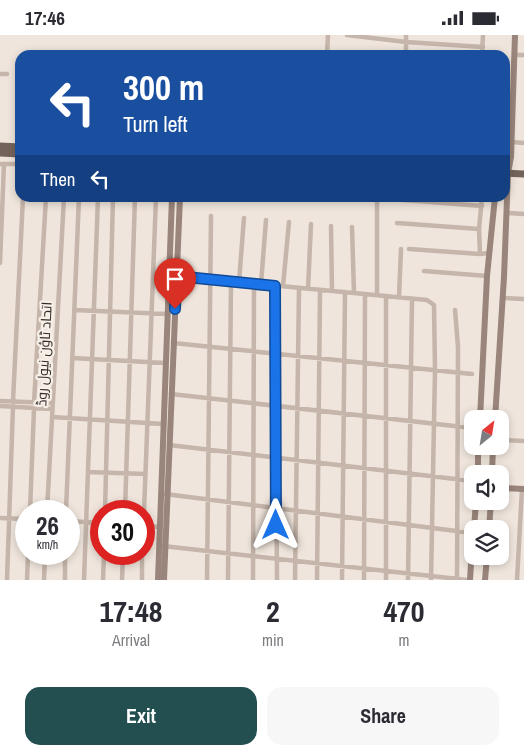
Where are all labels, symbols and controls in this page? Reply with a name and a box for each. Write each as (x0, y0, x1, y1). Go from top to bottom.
text: 17:46 (25, 5, 65, 31)
text: 300 m (123, 64, 204, 111)
icon: left (40, 70, 105, 135)
text: Turn left (123, 109, 188, 139)
icon: left (86, 165, 114, 193)
text: Then (40, 166, 76, 192)
pin (154, 258, 196, 309)
icon: arrive (161, 265, 189, 293)
street label: اتحاد ٹاؤن نیول روڈ (32, 301, 56, 407)
north arrow (464, 410, 509, 455)
map controls (464, 410, 509, 565)
button: sound (464, 465, 509, 510)
position arrow (249, 498, 301, 550)
speed limit sign: 30 (90, 500, 155, 565)
text: 26 (36, 509, 59, 543)
button: layers (464, 520, 509, 565)
text: km/h (37, 537, 58, 553)
text: 17:48 (100, 591, 162, 631)
text: 2 (266, 591, 280, 631)
text: 470 (383, 591, 424, 631)
text: Arrival (112, 629, 150, 651)
text: min (262, 629, 284, 651)
text: m (398, 629, 409, 651)
button: Exit (25, 687, 257, 745)
button: Share (267, 687, 499, 745)

